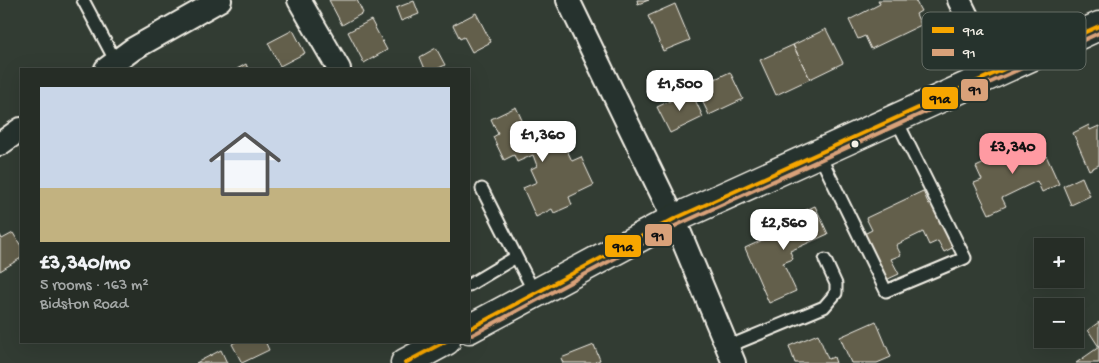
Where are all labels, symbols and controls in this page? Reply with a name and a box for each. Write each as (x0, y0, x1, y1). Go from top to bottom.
legend (922, 12, 1086, 70)
text: 91a (962, 24, 985, 41)
text: 91 (962, 46, 976, 63)
pin: £1,500 (639, 70, 721, 112)
text: £1,500 (657, 76, 703, 95)
line badge: 91 (960, 78, 989, 102)
text: 91 (968, 83, 982, 100)
line badge: 91a (921, 86, 959, 110)
text: 91a (929, 92, 951, 109)
icon: home (200, 119, 290, 209)
pin: £1,360 (502, 120, 584, 163)
text: £1,360 (521, 127, 565, 146)
pin: £3,340 (972, 132, 1054, 175)
unlabelled marker (850, 139, 860, 149)
text: £3,340 (990, 139, 1036, 158)
pin: £2,560 (743, 208, 825, 251)
text: £2,560 (761, 215, 807, 234)
line badge: 91 (644, 223, 673, 247)
text: 91 (651, 229, 665, 246)
line badge: 91a (604, 234, 642, 258)
map controls (1034, 238, 1084, 348)
button: + (1034, 238, 1084, 288)
text: 91a (612, 240, 634, 257)
text: £3,340/mo (40, 252, 130, 277)
text: 5 rooms · 163 m² (40, 277, 149, 296)
text: Bidston Road (40, 296, 128, 315)
button: − (1034, 298, 1084, 348)

